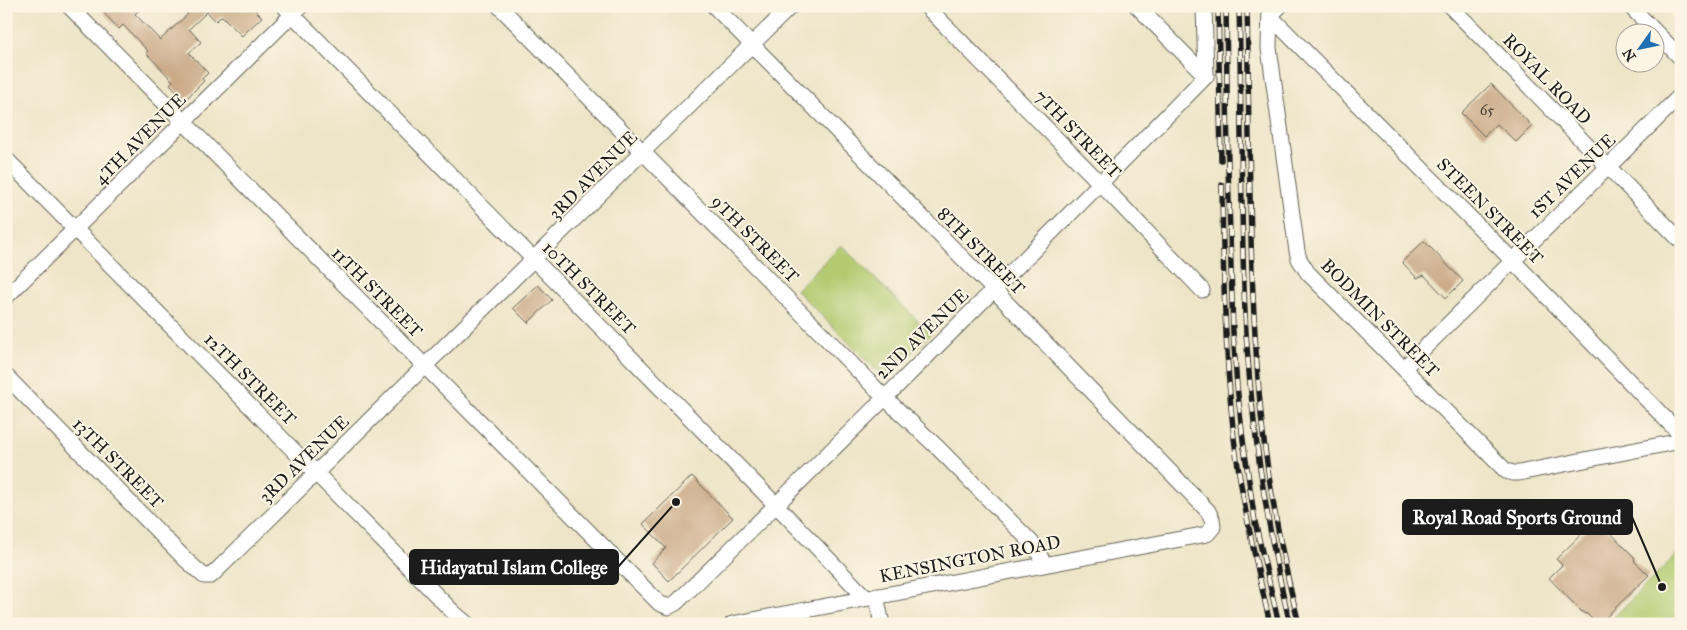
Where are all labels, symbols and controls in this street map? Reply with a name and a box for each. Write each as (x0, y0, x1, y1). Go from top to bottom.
north arrow (1614, 22, 1664, 72)
street label: ROYAL ROAD (1498, 29, 1596, 129)
text: N (1619, 45, 1640, 64)
street label: 7TH STREET (1030, 85, 1126, 183)
street label: 4TH AVENUE (90, 89, 190, 189)
house number: 65 (1480, 101, 1494, 119)
street label: 3RD AVENUE (544, 126, 642, 224)
street label: 1ST AVENUE (1524, 129, 1620, 223)
street label: STEEN STREET (1432, 153, 1548, 269)
street label: 9TH STREET (707, 191, 803, 287)
street label: 8TH STREET (933, 203, 1029, 299)
street label: 10TH STREET (538, 237, 640, 339)
street label: 11TH STREET (327, 242, 427, 342)
street label: BODMIN STREET (1316, 254, 1444, 382)
street label: 2ND AVENUE (871, 284, 973, 384)
street label: 12TH STREET (199, 328, 301, 430)
street label: 3RD AVENUE (254, 411, 354, 507)
street label: 13TH STREET (68, 413, 168, 513)
callout: Royal Road Sports Ground (1403, 500, 1632, 534)
text: Royal Road Sports Ground (1413, 506, 1622, 530)
street label: KENSINGTON ROAD (877, 531, 1063, 587)
callout: Hidayatul Islam College (410, 550, 618, 584)
text: Hidayatul Islam College (420, 556, 608, 580)

